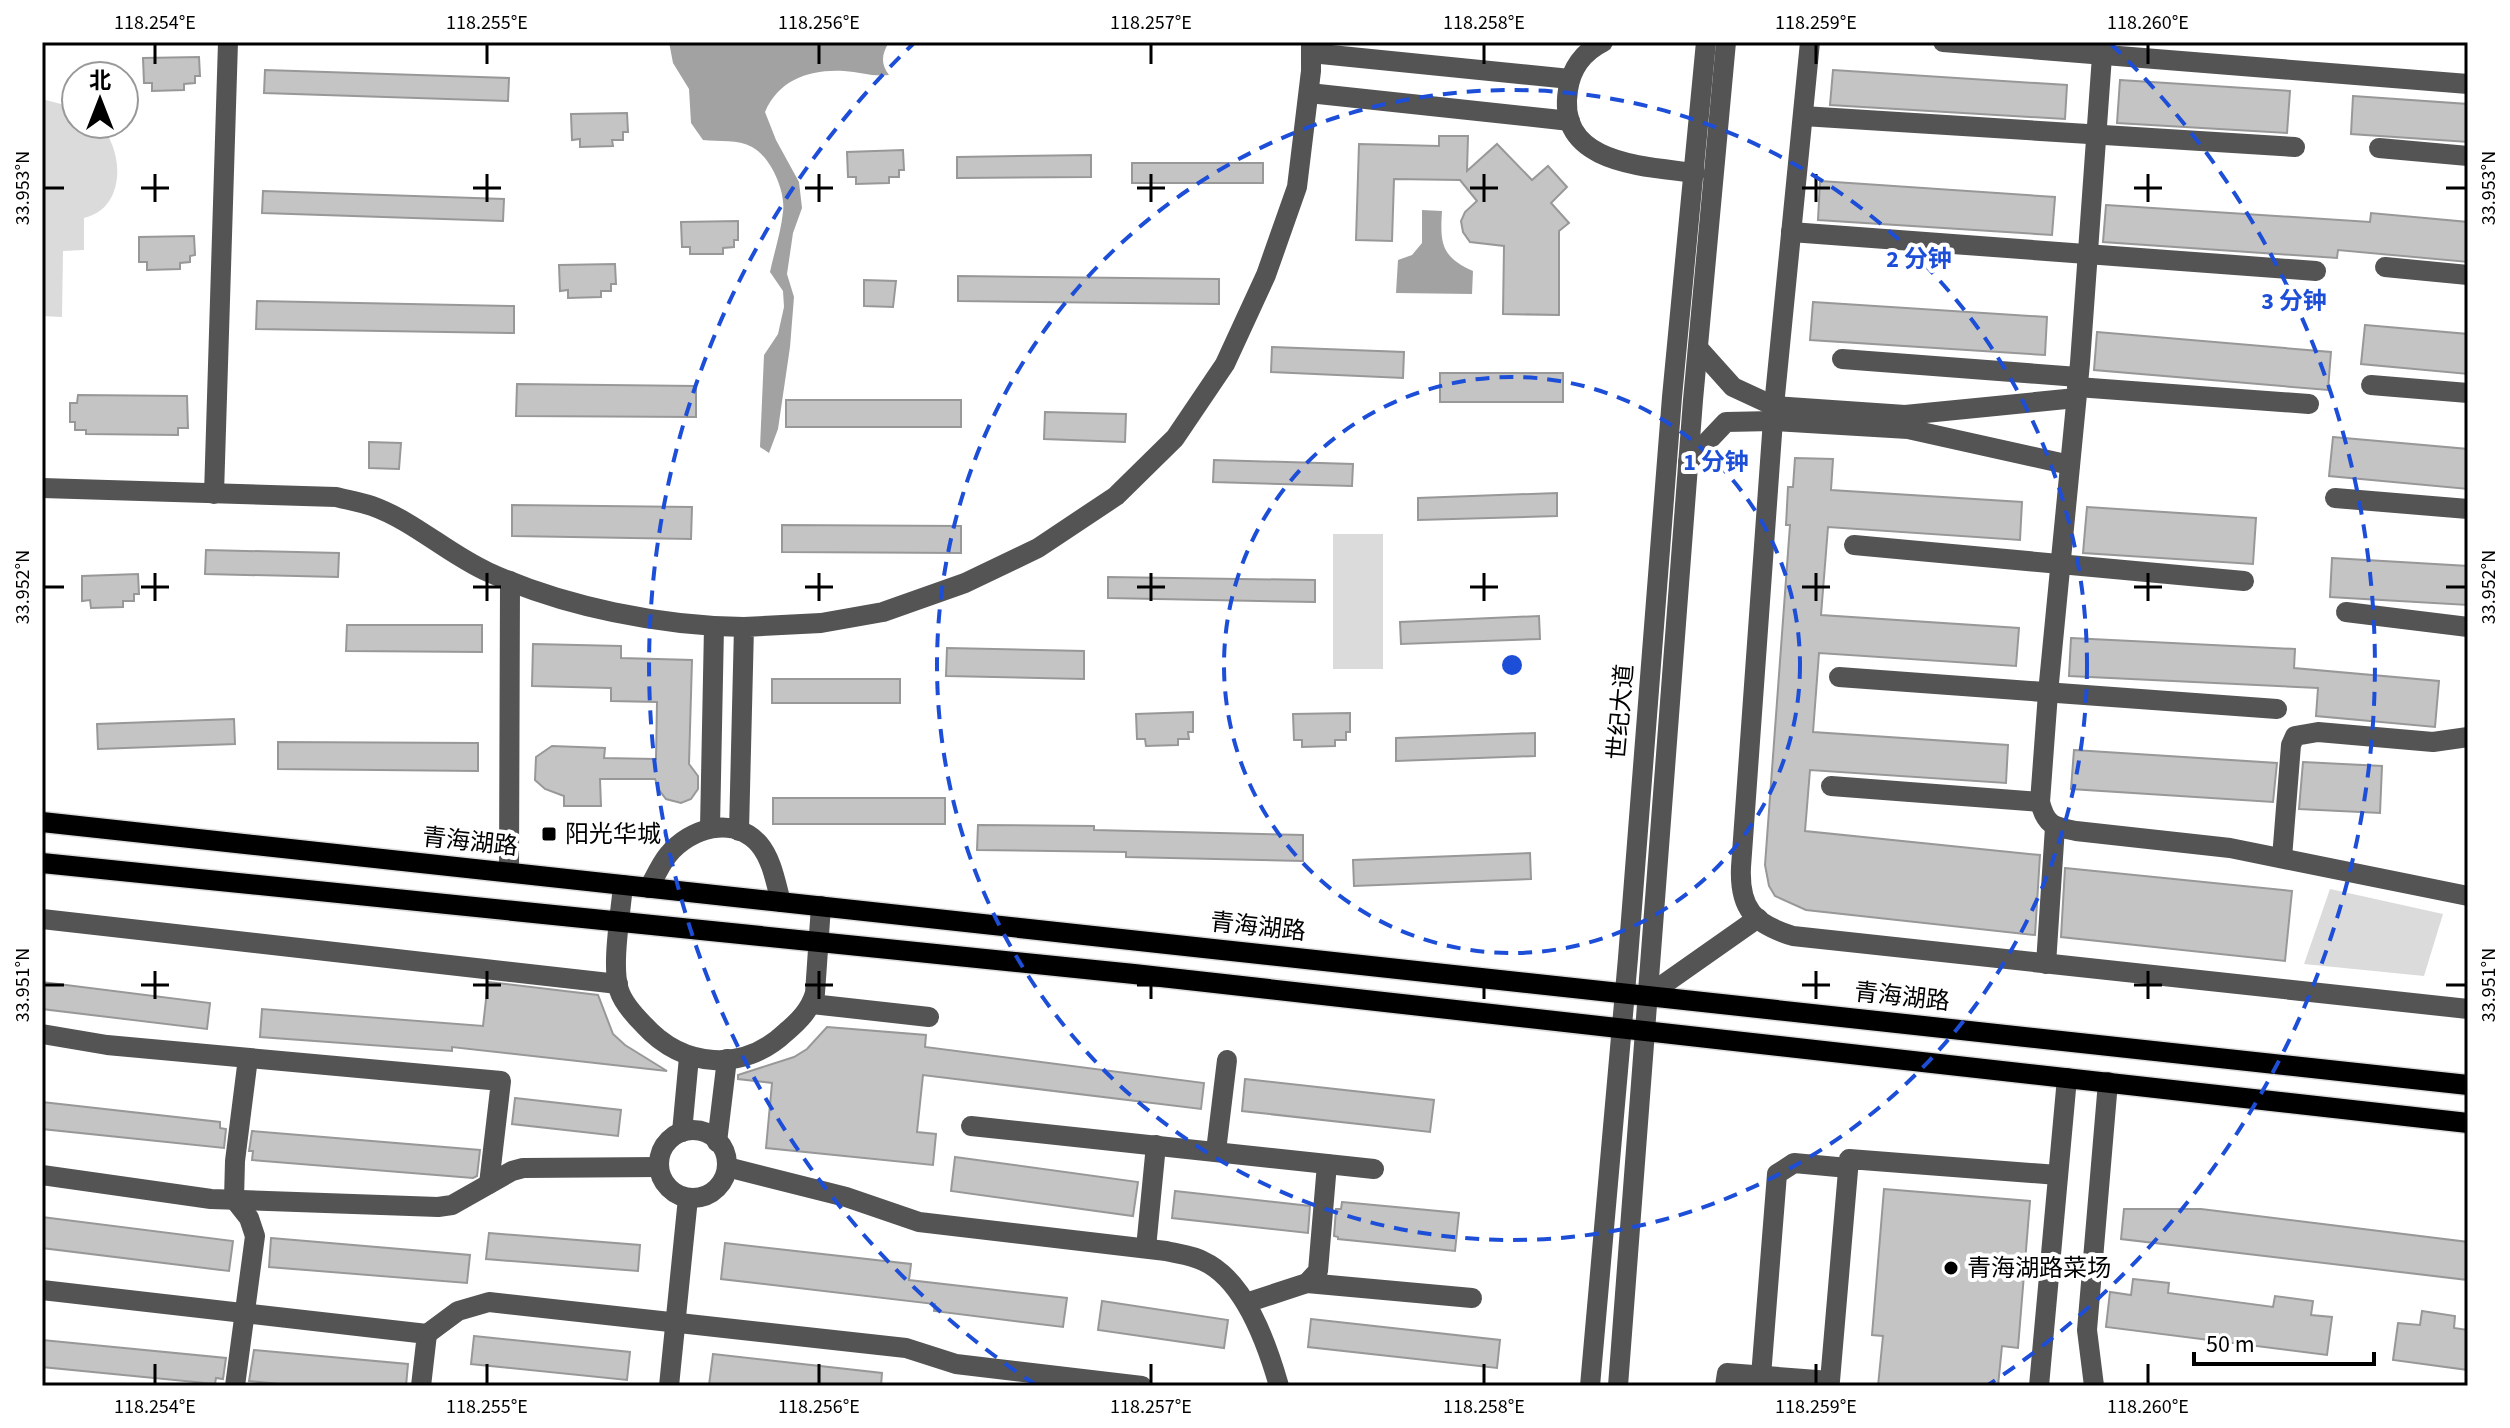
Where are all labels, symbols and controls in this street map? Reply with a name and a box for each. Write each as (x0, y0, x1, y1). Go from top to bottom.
text: 118.254°E (114, 9, 196, 37)
text: 118.255°E (446, 9, 528, 37)
text: 118.256°E (778, 9, 860, 37)
text: 118.257°E (1110, 9, 1192, 37)
text: 118.258°E (1443, 9, 1525, 37)
text: 118.259°E (1775, 9, 1857, 37)
text: 118.260°E (2107, 9, 2189, 37)
north arrow (60, 60, 140, 140)
text: 北 (89, 65, 111, 97)
text: 33.953°N (9, 151, 37, 225)
text: 33.953°N (2475, 151, 2503, 225)
text: 2 分钟 (1886, 242, 1952, 277)
text: 3 分钟 (2261, 284, 2327, 319)
text: 1 分钟 (1683, 445, 1749, 480)
text: 33.952°N (9, 550, 37, 624)
text: 33.952°N (2475, 550, 2503, 624)
centre of rings (1498, 651, 1526, 679)
street label: 世纪大道 (1599, 663, 1643, 761)
place label: 阳光华城 (565, 817, 661, 852)
street label: 青海湖路 (420, 820, 520, 864)
marker: 阳光华城 (540, 825, 558, 843)
street label: 青海湖路 (1208, 905, 1308, 949)
text: 33.951°N (9, 948, 37, 1022)
text: 33.951°N (2475, 948, 2503, 1022)
street label: 青海湖路 (1852, 975, 1952, 1019)
place label: 青海湖路菜场 (1967, 1251, 2111, 1286)
marker: 青海湖路菜场 (1942, 1259, 1960, 1277)
scale bar (2194, 1316, 2374, 1366)
text: 50 m (2206, 1327, 2255, 1362)
text: 118.254°E (114, 1393, 196, 1421)
text: 118.255°E (446, 1393, 528, 1421)
text: 118.256°E (778, 1393, 860, 1421)
text: 118.257°E (1110, 1393, 1192, 1421)
text: 118.258°E (1443, 1393, 1525, 1421)
text: 118.259°E (1775, 1393, 1857, 1421)
text: 118.260°E (2107, 1393, 2189, 1421)

